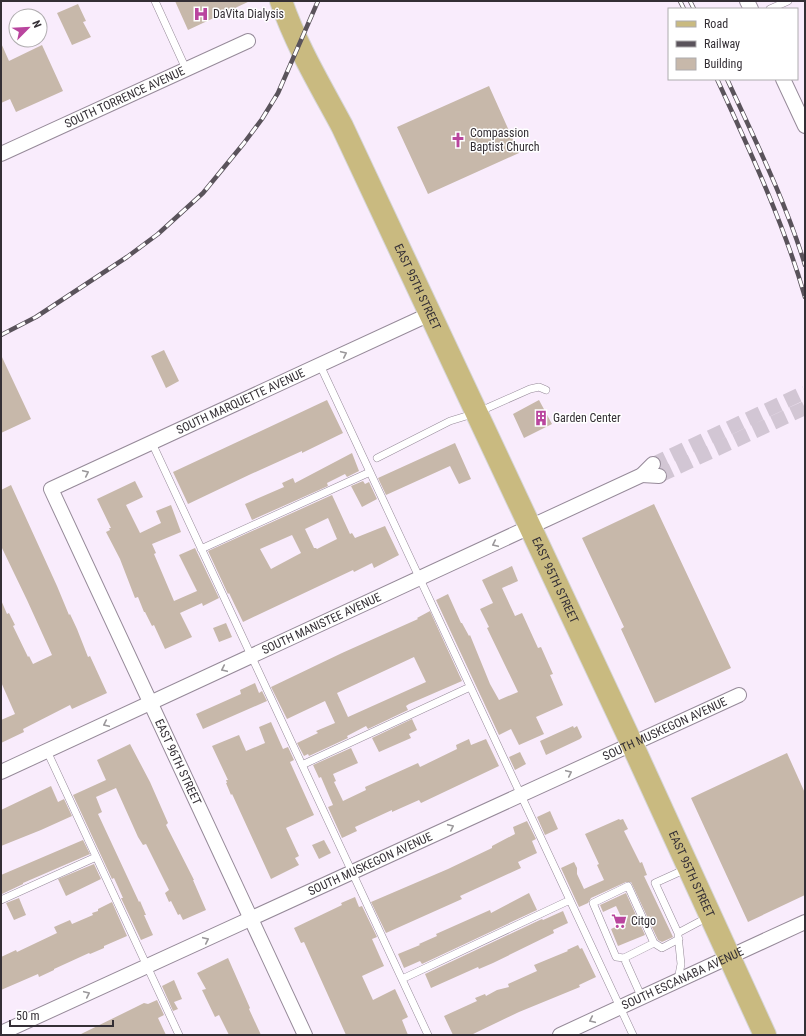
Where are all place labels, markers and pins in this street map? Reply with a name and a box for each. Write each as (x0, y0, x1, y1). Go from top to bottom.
hospital icon: DaVita Dialysis (192, 5, 210, 23)
place label: DaVita Dialysis (213, 7, 284, 21)
place label: Compassion Baptist Church (470, 126, 540, 154)
church icon: Compassion Baptist Church (449, 131, 467, 149)
building icon: Garden Center (532, 409, 550, 427)
place label: Garden Center (553, 411, 621, 425)
supermarket icon: Citgo (610, 912, 628, 930)
place label: Citgo (631, 914, 656, 928)

